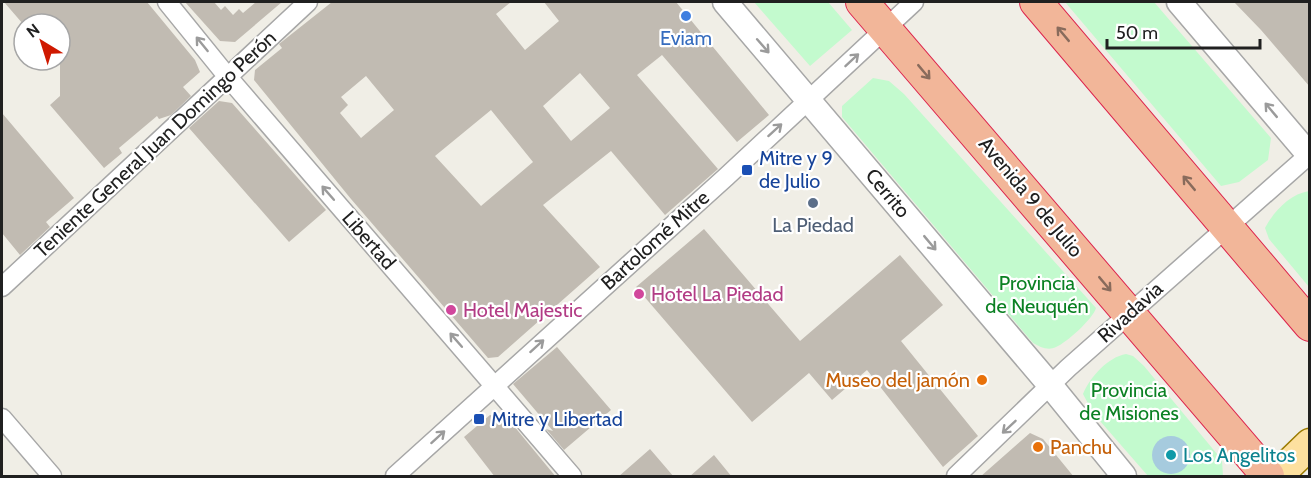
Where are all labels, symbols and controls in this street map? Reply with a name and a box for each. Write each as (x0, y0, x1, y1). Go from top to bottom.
marker: Eviam (679, 9, 693, 23)
north arrow (12, 12, 72, 72)
scale bar (1107, 12, 1260, 50)
text: N (23, 20, 43, 42)
text: 50 m (1116, 22, 1158, 44)
street label: Teniente General Juan Domingo Perón (29, 26, 281, 262)
place label: Eviam (660, 26, 712, 50)
one-way arrow (1056, 27, 1070, 42)
one-way arrow (195, 37, 208, 53)
one-way arrow (757, 38, 770, 54)
one-way arrow (844, 53, 859, 67)
one-way arrow (917, 64, 930, 80)
one-way arrow (1264, 103, 1278, 118)
one-way arrow (768, 123, 783, 138)
street label: Avenida 9 de Julio (974, 132, 1088, 262)
place label: Mitre y 9 de Julio (759, 146, 833, 193)
marker: Mitre y 9 de Julio (740, 163, 754, 177)
street label: Cerrito (861, 164, 915, 222)
one-way arrow (1182, 176, 1196, 191)
street label: Bartolomé Mitre (596, 185, 714, 295)
one-way arrow (321, 186, 335, 201)
marker: La Piedad (806, 196, 820, 210)
street label: Libertad (337, 206, 401, 274)
place label: La Piedad (772, 213, 854, 237)
one-way arrow (923, 235, 937, 250)
park label: Provincia de Neuquén (985, 271, 1089, 318)
street label: Rivadavia (1092, 276, 1168, 348)
one-way arrow (1098, 276, 1112, 291)
place label: Hotel La Piedad (651, 282, 784, 306)
marker: Hotel La Piedad (632, 287, 646, 301)
place label: Hotel Majestic (463, 298, 582, 322)
marker: Hotel Majestic (444, 303, 458, 317)
one-way arrow (449, 333, 463, 349)
one-way arrow (530, 339, 545, 353)
place label: Museo del jamón (825, 368, 970, 392)
marker: Museo del jamón (975, 373, 989, 387)
park label: Provincia de Misiones (1079, 378, 1179, 425)
place label: Mitre y Libertad (491, 407, 623, 431)
marker: Mitre y Libertad (472, 412, 486, 426)
one-way arrow (1001, 419, 1016, 434)
one-way arrow (431, 430, 446, 444)
place label: Panchu (1050, 435, 1112, 459)
marker: Panchu (1031, 440, 1045, 454)
place label: Los Angelitos (1183, 443, 1295, 467)
marker: Los Angelitos (1164, 448, 1178, 462)

